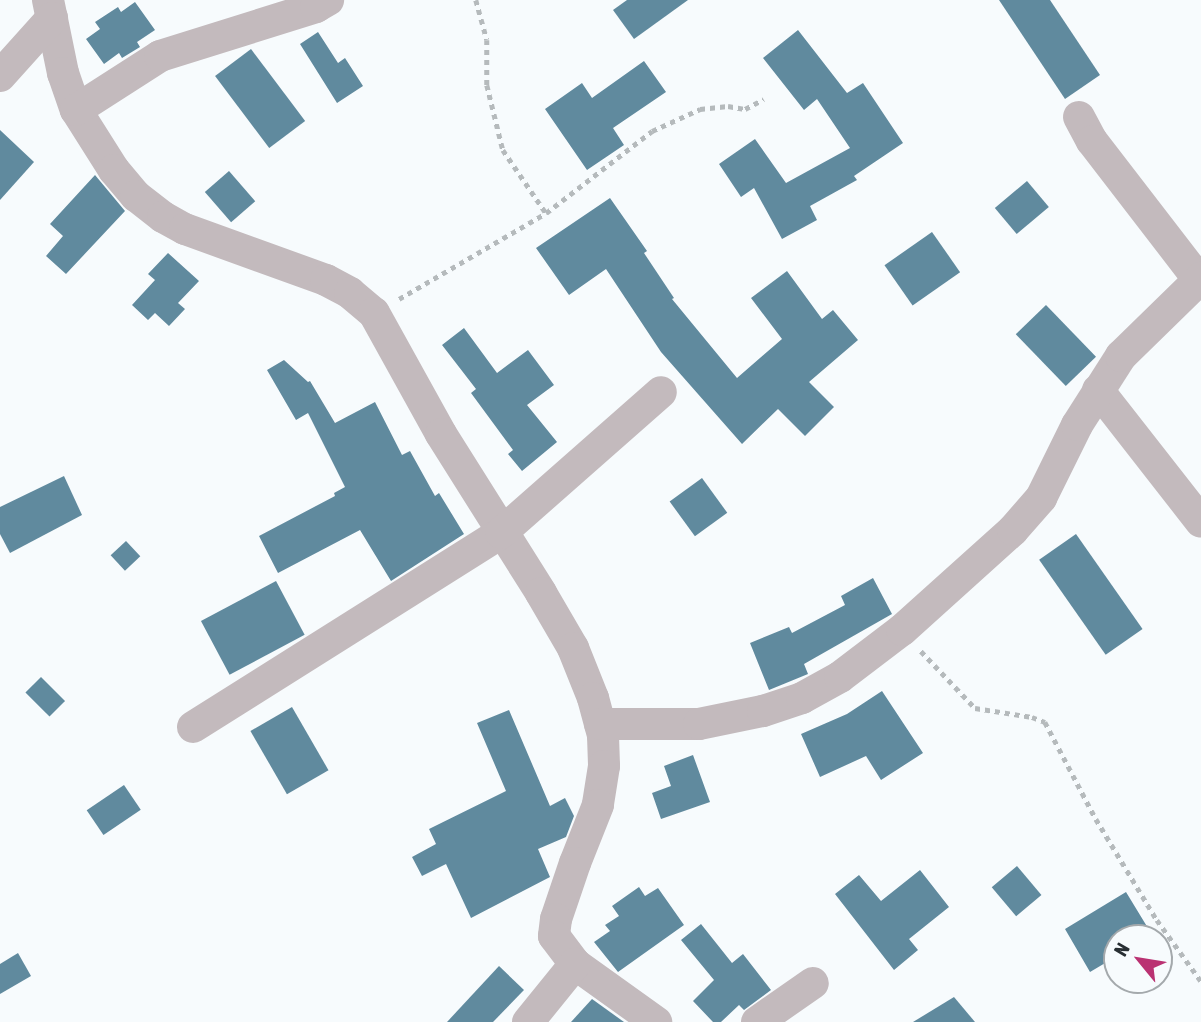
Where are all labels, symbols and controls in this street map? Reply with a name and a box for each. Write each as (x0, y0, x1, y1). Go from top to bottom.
north arrow (1103, 924, 1173, 994)
text: N (1109, 939, 1134, 960)

